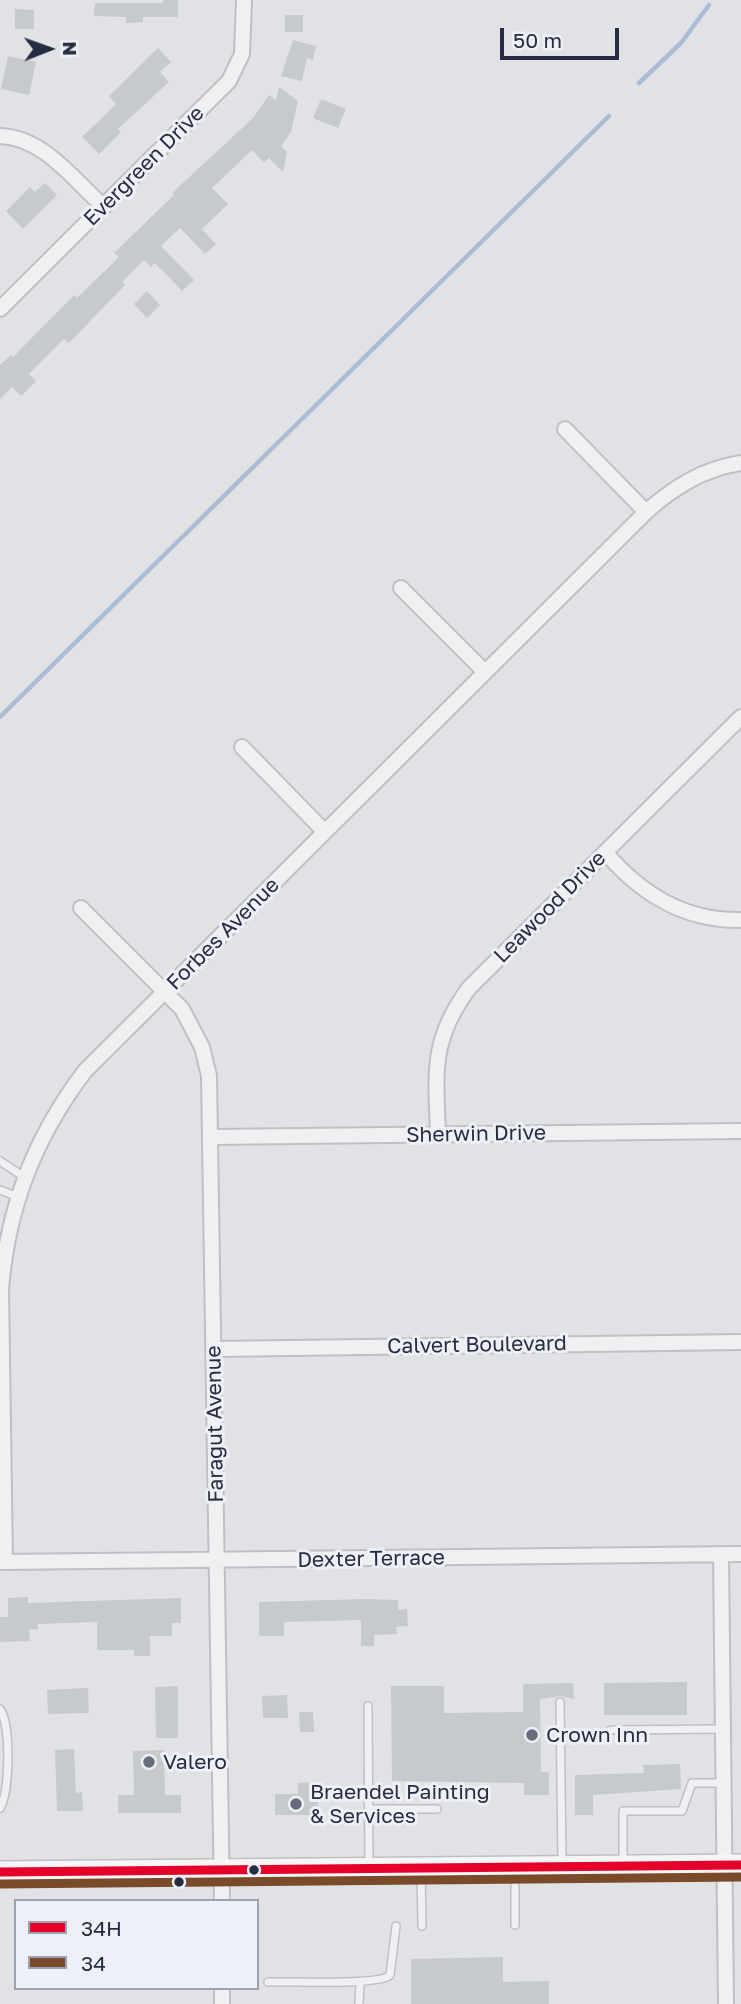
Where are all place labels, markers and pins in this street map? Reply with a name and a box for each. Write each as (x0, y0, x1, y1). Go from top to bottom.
place label: Crown Inn (546, 1722, 648, 1748)
marker: Crown Inn (524, 1727, 540, 1743)
place label: Valero (163, 1749, 227, 1775)
marker: Valero (141, 1754, 157, 1770)
place label: Braendel Painting & Services (310, 1779, 490, 1829)
marker: Braendel Painting & Services (288, 1796, 304, 1812)
unlabelled marker (247, 1863, 261, 1877)
unlabelled marker (172, 1875, 186, 1889)

